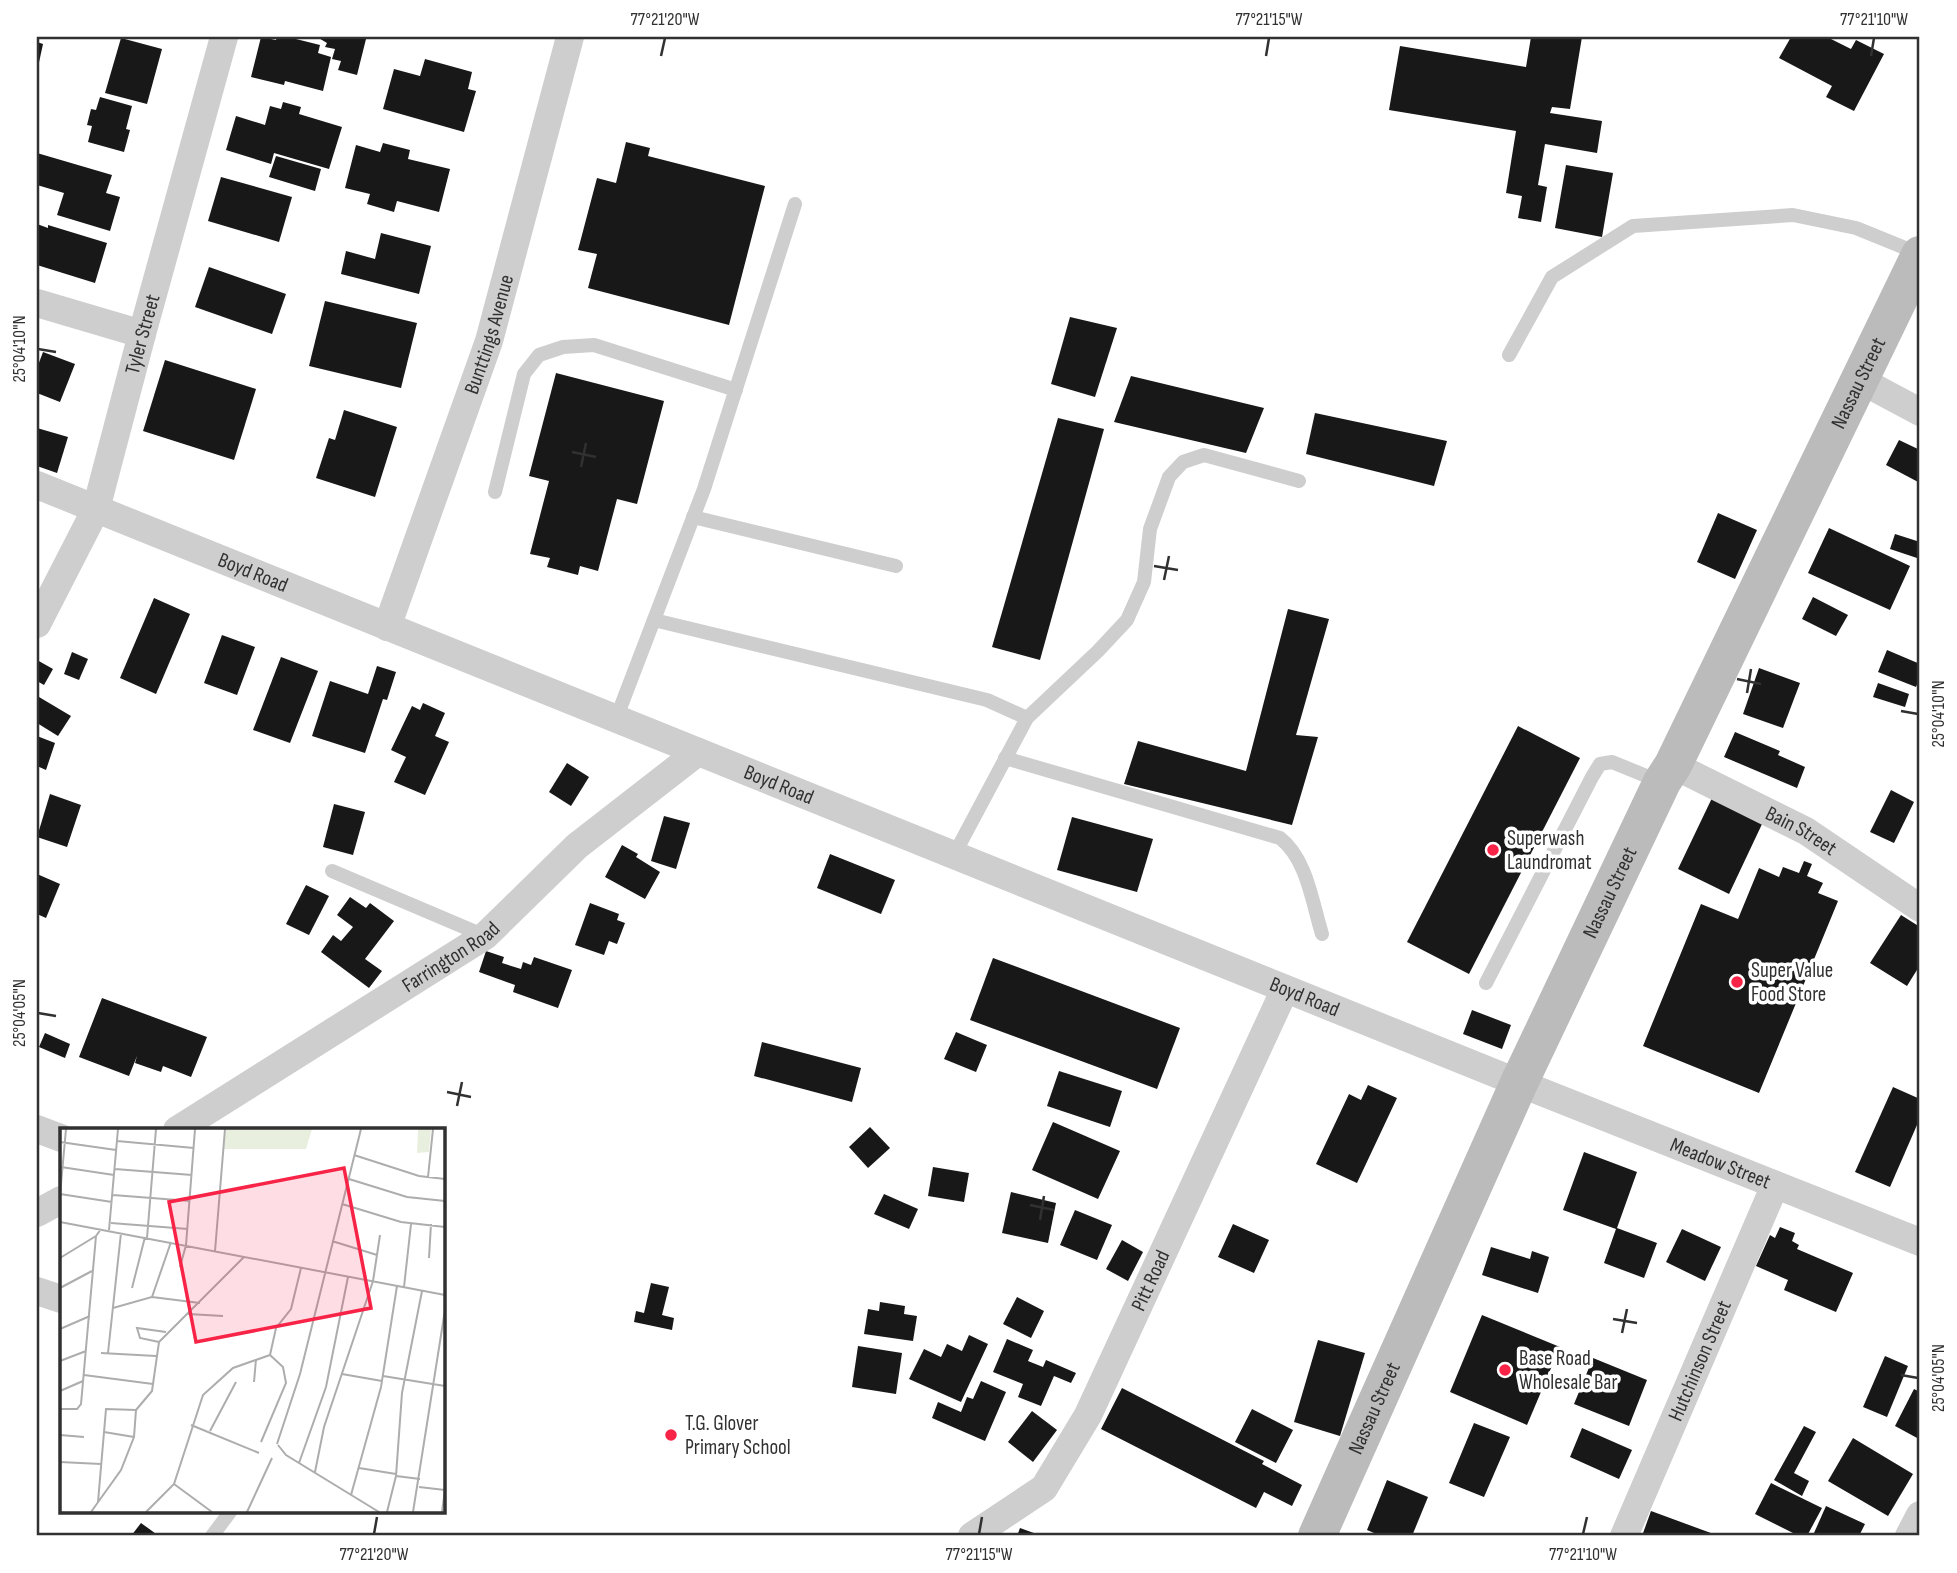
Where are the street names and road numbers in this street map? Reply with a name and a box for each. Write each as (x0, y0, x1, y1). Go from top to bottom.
street label: Bunttings Avenue (459, 272, 519, 398)
street label: Tyler Street (120, 292, 165, 377)
street label: Nassau Street (1826, 334, 1891, 433)
street label: Boyd Road (214, 547, 291, 598)
street label: Boyd Road (740, 760, 817, 810)
street label: Bain Street (1761, 801, 1841, 861)
street label: Nassau Street (1578, 843, 1642, 942)
street label: Farrington Road (398, 916, 505, 998)
street label: Boyd Road (1266, 972, 1343, 1022)
street label: Meadow Street (1667, 1132, 1774, 1195)
street label: Pitt Road (1126, 1246, 1175, 1315)
street label: Hutchinson Street (1663, 1297, 1737, 1425)
street label: Nassau Street (1343, 1358, 1406, 1458)

